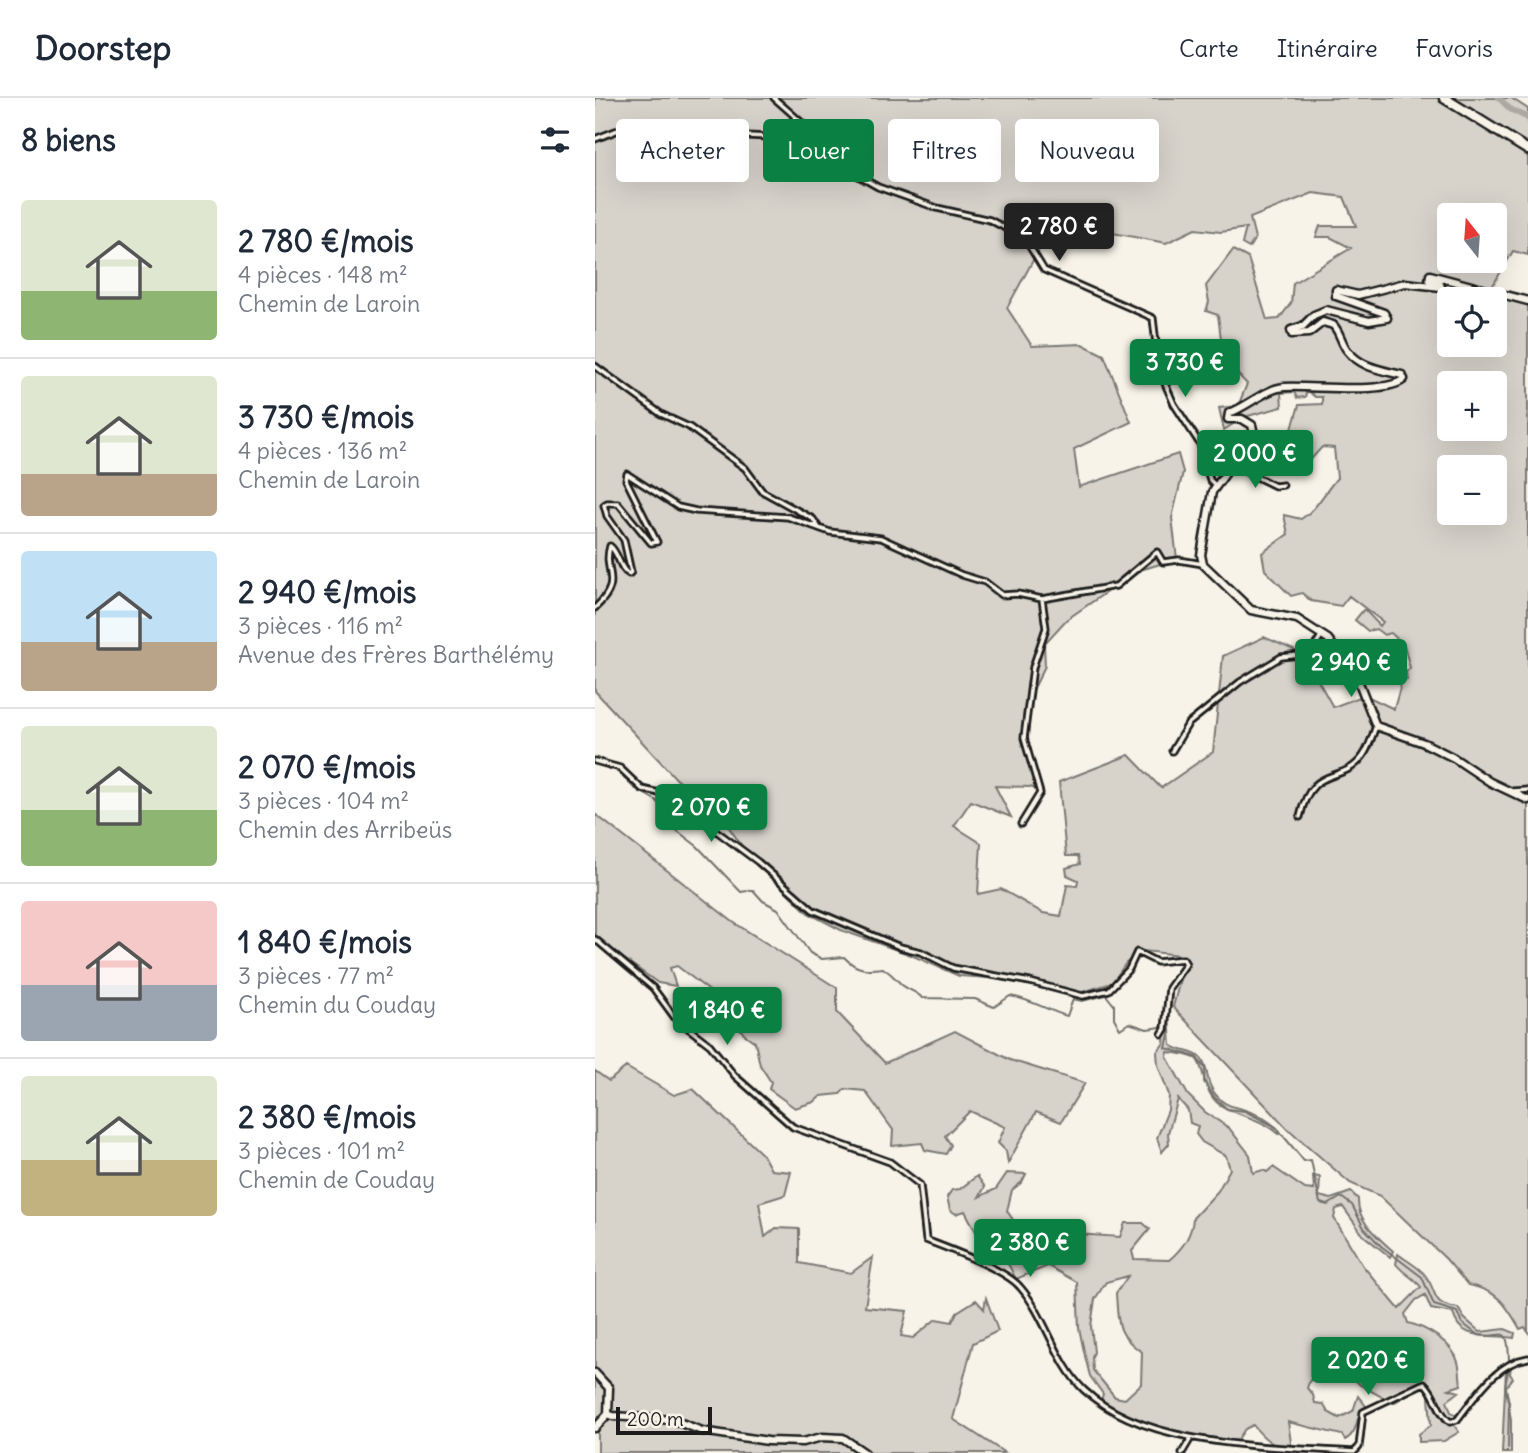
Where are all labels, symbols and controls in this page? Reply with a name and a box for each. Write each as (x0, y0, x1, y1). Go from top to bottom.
text: Doorstep (35, 27, 171, 69)
text: Carte (1179, 33, 1239, 63)
text: Itinéraire (1277, 33, 1378, 63)
text: Favoris (1416, 33, 1493, 63)
chip: Acheter (616, 119, 749, 182)
chip: Louer (763, 119, 874, 182)
chip: Filtres (888, 119, 1001, 182)
chip: Nouveau (1015, 119, 1159, 182)
text: 8 biens (21, 121, 116, 159)
icon: filters (536, 121, 574, 159)
north arrow (1437, 203, 1507, 273)
map controls (1437, 203, 1507, 525)
pin: 2 780 € (994, 204, 1124, 263)
text: 2 780 € (1020, 211, 1098, 240)
text: 2 780 €/mois (238, 222, 414, 260)
icon: home (77, 228, 161, 312)
text: 4 pièces · 148 m² (238, 260, 408, 289)
button: locate (1437, 287, 1507, 357)
text: Chemin de Laroin (238, 289, 420, 318)
pin: 3 730 € (1120, 340, 1250, 399)
text: 3 730 € (1146, 347, 1224, 376)
button: + (1437, 371, 1507, 441)
text: 3 730 €/mois (238, 398, 414, 436)
icon: home (77, 404, 161, 488)
pin: 2 000 € (1190, 430, 1320, 490)
text: 4 pièces · 136 m² (238, 436, 407, 465)
text: 2 000 € (1213, 438, 1297, 467)
button: − (1437, 455, 1507, 525)
text: Chemin de Laroin (238, 465, 420, 494)
text: 2 940 €/mois (238, 573, 416, 611)
icon: home (77, 579, 161, 663)
text: 3 pièces · 116 m² (238, 611, 403, 640)
text: Avenue des Frères Barthélémy (238, 640, 554, 669)
pin: 2 940 € (1286, 640, 1416, 699)
text: 2 940 € (1311, 647, 1391, 676)
text: 2 070 €/mois (238, 748, 416, 786)
icon: home (77, 754, 161, 838)
pin: 2 070 € (646, 784, 776, 844)
text: 3 pièces · 104 m² (238, 786, 409, 815)
text: 2 070 € (671, 792, 751, 821)
text: Chemin des Arribeüs (238, 815, 452, 844)
text: 1 840 €/mois (238, 923, 412, 961)
icon: home (77, 929, 161, 1013)
text: 3 pièces · 77 m² (238, 961, 394, 990)
pin: 1 840 € (662, 988, 792, 1047)
text: Chemin du Couday (238, 990, 436, 1019)
text: 1 840 € (689, 995, 765, 1024)
text: 2 380 €/mois (238, 1098, 416, 1136)
icon: home (77, 1104, 161, 1188)
text: 3 pièces · 101 m² (238, 1136, 405, 1165)
text: Chemin de Couday (238, 1165, 435, 1194)
pin: 2 380 € (965, 1220, 1095, 1279)
text: 2 380 € (990, 1227, 1070, 1256)
pin: 2 020 € (1303, 1338, 1433, 1397)
text: 2 020 € (1327, 1345, 1409, 1374)
scale bar (616, 1404, 712, 1436)
text: 200 m (627, 1407, 684, 1431)

